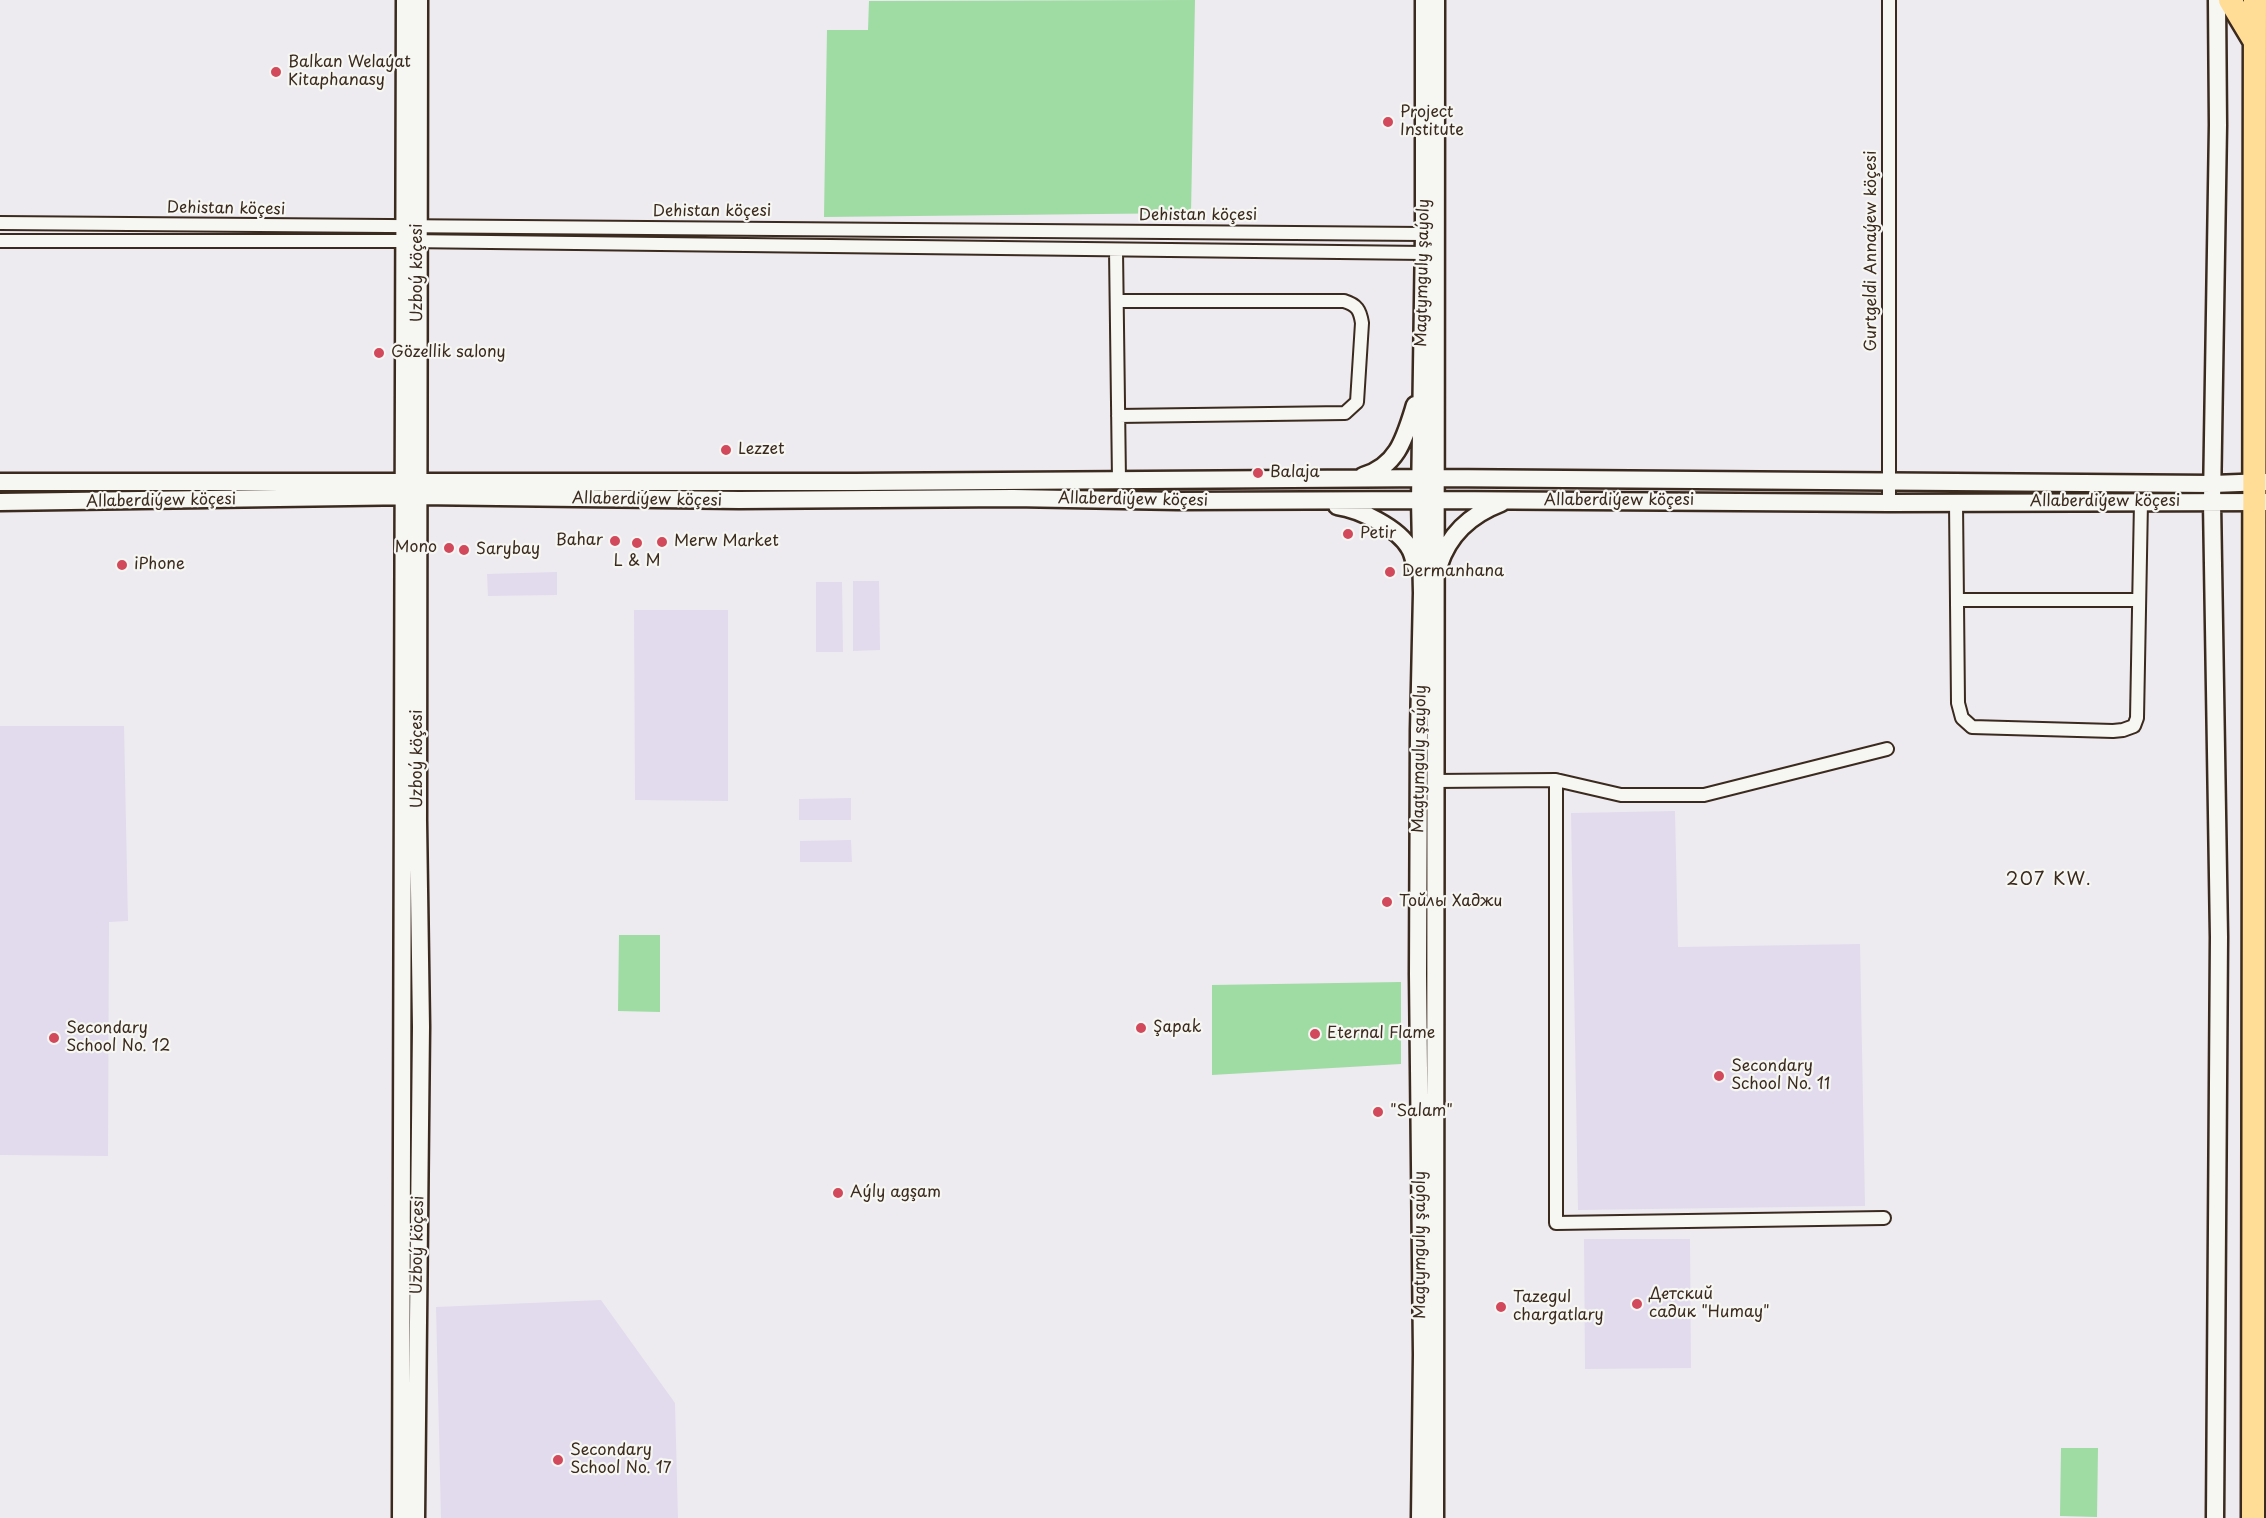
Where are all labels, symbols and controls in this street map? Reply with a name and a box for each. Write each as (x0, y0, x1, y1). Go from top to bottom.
place label: Balkan Welaýat Kitaphanasy (288, 53, 411, 91)
marker: Balkan Welaýat Kitaphanasy (269, 65, 283, 79)
place label: Project Institute (1400, 103, 1464, 141)
marker: Project Institute (1381, 115, 1395, 129)
street label: Gurtgeldi Annaýew köçesi (1862, 151, 1882, 351)
street label: Dehistan köçesi (167, 198, 285, 220)
street label: Magtymguly şaýoly (1412, 199, 1434, 347)
street label: Dehistan köçesi (653, 202, 771, 222)
street label: Dehistan köçesi (1139, 206, 1257, 226)
street label: Uzboý köçesi (408, 224, 428, 322)
place label: Gözellik salony (391, 343, 506, 363)
marker: Gözellik salony (372, 346, 386, 360)
place label: Lezzet (738, 440, 784, 460)
marker: Lezzet (719, 443, 733, 457)
place label: Balaja (1270, 463, 1319, 483)
marker: Balaja (1251, 466, 1265, 480)
street label: Allaberdiýew köçesi (572, 489, 722, 511)
street label: Allaberdiýew köçesi (1058, 489, 1208, 511)
street label: Allaberdiýew köçesi (86, 490, 236, 512)
street label: Allaberdiýew köçesi (1544, 491, 1694, 511)
street label: Allaberdiýew köçesi (2030, 492, 2180, 512)
place label: Petir (1360, 524, 1396, 544)
marker: Petir (1341, 527, 1355, 541)
place label: Bahar (556, 531, 603, 551)
place label: Merw Market (674, 532, 779, 552)
marker: Bahar (608, 534, 622, 548)
marker: Merw Market (655, 535, 669, 549)
marker: L & M (630, 536, 644, 550)
place label: Mono (395, 538, 437, 558)
place label: Sarybay (476, 540, 540, 560)
marker: Mono (442, 541, 456, 555)
marker: Sarybay (457, 543, 471, 557)
place label: L & M (614, 552, 660, 572)
place label: iPhone (134, 555, 185, 575)
marker: iPhone (115, 558, 129, 572)
place label: Dermanhana (1402, 562, 1504, 582)
marker: Dermanhana (1383, 565, 1397, 579)
street label: Magtymguly şaýoly (1409, 685, 1431, 833)
street label: Uzboý köçesi (408, 710, 428, 808)
district label: 207 KW. (2006, 869, 2092, 891)
place label: Тойлы Хаджи (1399, 892, 1502, 912)
marker: Тойлы Хаджи (1380, 895, 1394, 909)
place label: Şapak (1153, 1018, 1201, 1038)
place label: Secondary School No. 12 (66, 1019, 170, 1057)
marker: Şapak (1134, 1021, 1148, 1035)
place label: Eternal Flame (1327, 1024, 1435, 1044)
marker: Eternal Flame (1308, 1027, 1322, 1041)
marker: Secondary School No. 12 (47, 1031, 61, 1045)
place label: Secondary School No. 11 (1731, 1057, 1830, 1095)
marker: Secondary School No. 11 (1712, 1069, 1726, 1083)
place label: "Salam" (1390, 1102, 1453, 1122)
marker: "Salam" (1371, 1105, 1385, 1119)
street label: Magtymguly şaýoly (1411, 1171, 1431, 1319)
place label: Aýly agşam (850, 1183, 941, 1203)
marker: Aýly agşam (831, 1186, 845, 1200)
street label: Uzboý köçesi (408, 1195, 428, 1295)
place label: Детский садик "Humay" (1649, 1285, 1770, 1323)
place label: Tazegul chargatlary (1513, 1288, 1604, 1326)
marker: Детский садик "Humay" (1630, 1297, 1644, 1311)
marker: Tazegul chargatlary (1494, 1300, 1508, 1314)
place label: Secondary School No. 17 (570, 1441, 672, 1479)
marker: Secondary School No. 17 (551, 1453, 565, 1467)

